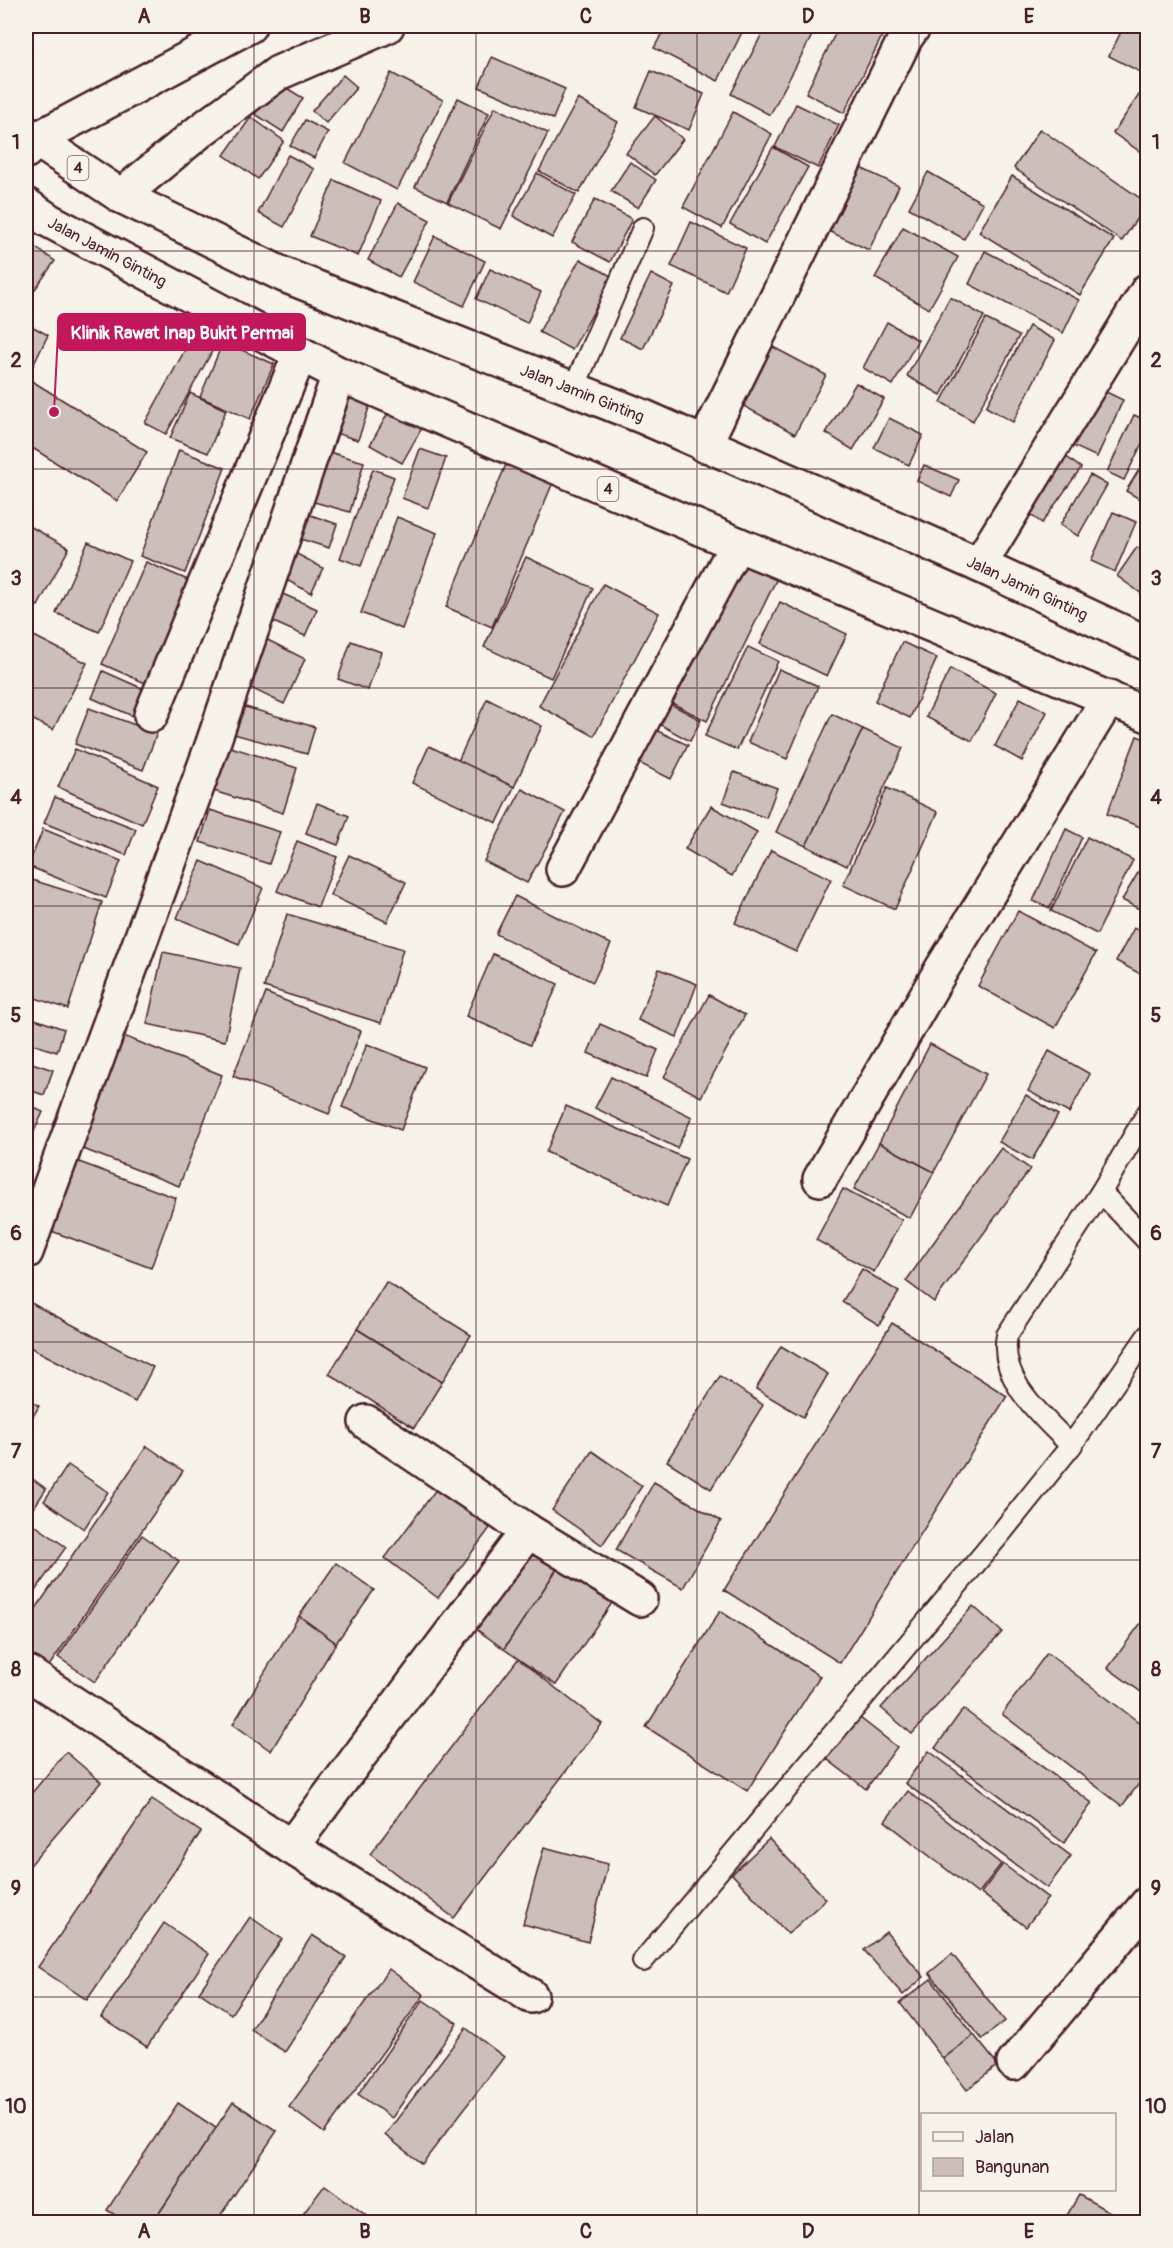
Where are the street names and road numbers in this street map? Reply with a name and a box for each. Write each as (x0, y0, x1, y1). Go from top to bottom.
road number: 4 (68, 156, 88, 180)
street label: Jalan Jamin Ginting (44, 213, 170, 292)
street label: Jalan Jamin Ginting (517, 360, 647, 427)
road number: 4 (598, 477, 618, 501)
street label: Jalan Jamin Ginting (963, 552, 1091, 626)

